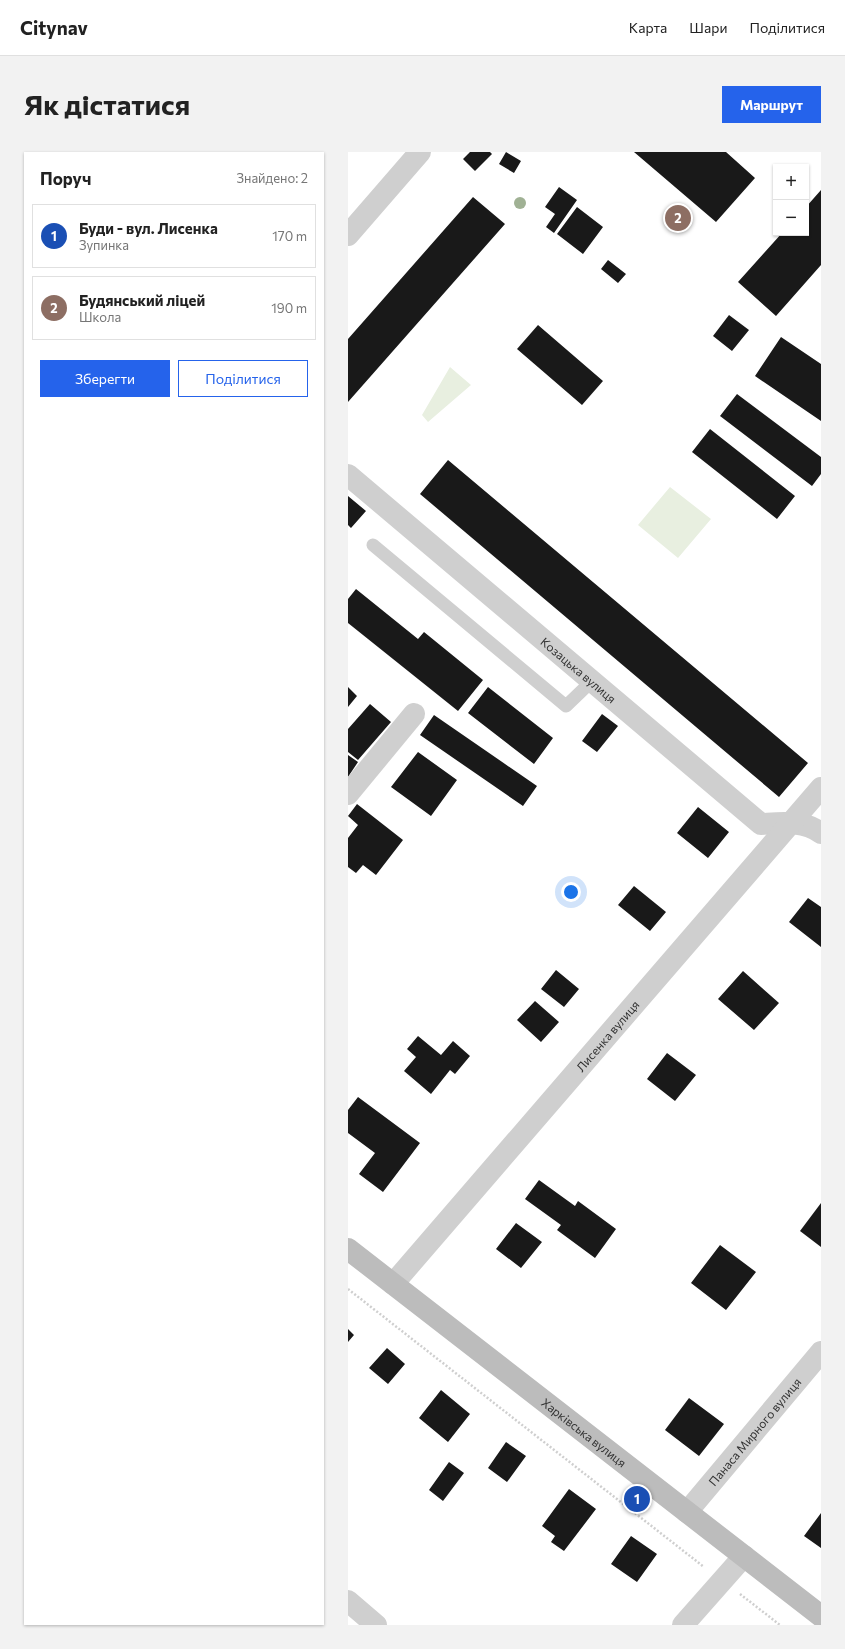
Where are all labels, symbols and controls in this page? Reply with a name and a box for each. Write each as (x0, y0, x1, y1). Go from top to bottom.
text: Citynav (20, 16, 88, 39)
text: Карта (629, 19, 667, 36)
text: Шари (689, 19, 727, 36)
text: Поділитися (749, 19, 825, 36)
button: Маршрут (722, 86, 821, 123)
text: Як дістатися (24, 87, 190, 121)
map controls (773, 164, 809, 236)
button: + (773, 164, 809, 200)
text: Поруч (40, 168, 91, 189)
text: Знайдено: 2 (237, 170, 308, 186)
button: − (773, 200, 809, 236)
pin: 2 (665, 203, 691, 233)
text: Буди - вул. Лисенка (79, 219, 218, 237)
text: 1 (51, 228, 57, 244)
text: 170 m (272, 228, 307, 244)
text: Зупинка (79, 237, 129, 253)
text: Будянський ліцей (79, 291, 205, 309)
text: 2 (50, 300, 58, 316)
text: 190 m (271, 300, 307, 316)
text: Школа (79, 309, 121, 325)
button: Зберегти (40, 360, 170, 397)
button: Поділитися (178, 360, 308, 397)
street label: Козацька вулиця (538, 634, 619, 706)
your location (561, 882, 581, 902)
street label: Лисенка вулиця (573, 997, 642, 1074)
street label: Панаса Мирного вулиця (705, 1375, 803, 1488)
street label: Харківська вулиця (539, 1395, 629, 1470)
pin: 1 (624, 1484, 650, 1514)

